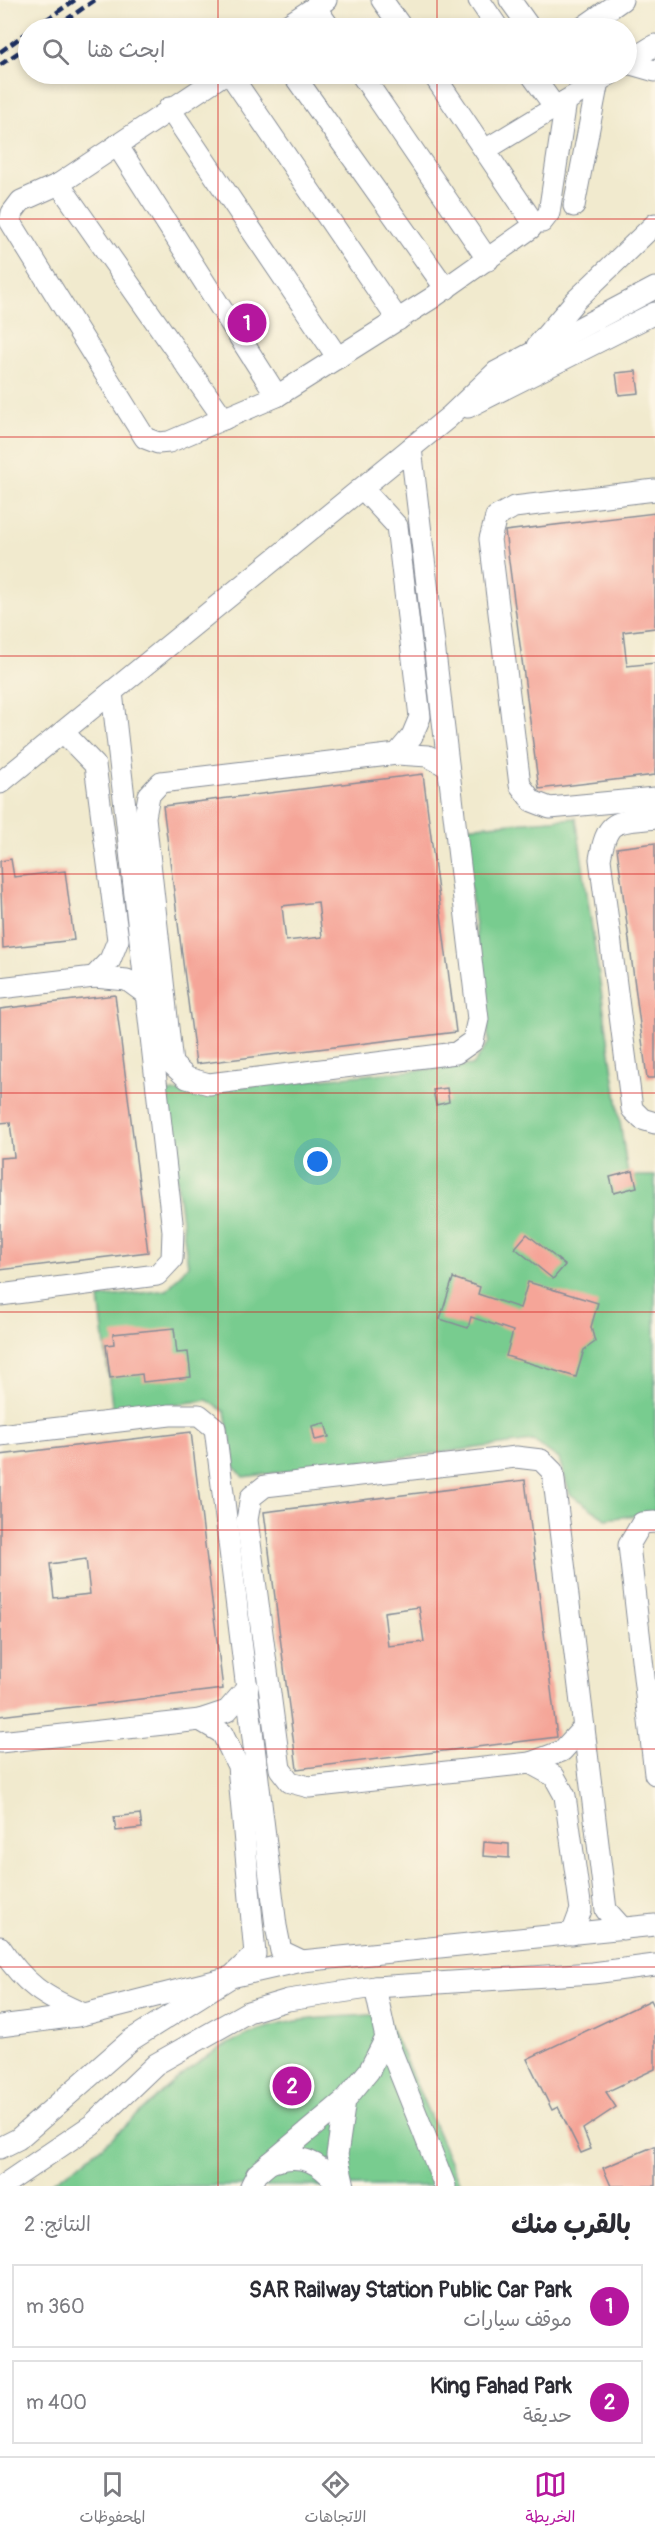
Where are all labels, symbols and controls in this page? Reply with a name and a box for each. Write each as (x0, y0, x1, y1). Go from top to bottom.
search box (18, 18, 637, 84)
icon: search (39, 35, 72, 68)
text: ابحث هنا (87, 36, 165, 64)
pin: 1 (228, 300, 266, 346)
your location (303, 1147, 332, 1176)
pin: 2 (272, 2064, 312, 2108)
text: بالقرب منك (511, 2209, 631, 2241)
text: النتائج: 2 (24, 2212, 91, 2237)
text: SAR Railway Station Public Car Park (249, 2276, 572, 2304)
text: 360 m (26, 2294, 85, 2319)
text: 1 (606, 2294, 613, 2319)
text: موقف سيارات (463, 2307, 572, 2332)
text: King Fahad Park (430, 2372, 572, 2400)
text: 400 m (26, 2390, 87, 2415)
text: 2 (604, 2390, 615, 2415)
text: حديقة (523, 2403, 572, 2428)
tab: المحفوظات (80, 2468, 145, 2531)
tab: الاتجاهات (305, 2468, 366, 2531)
tab: الخريطة (526, 2468, 575, 2531)

